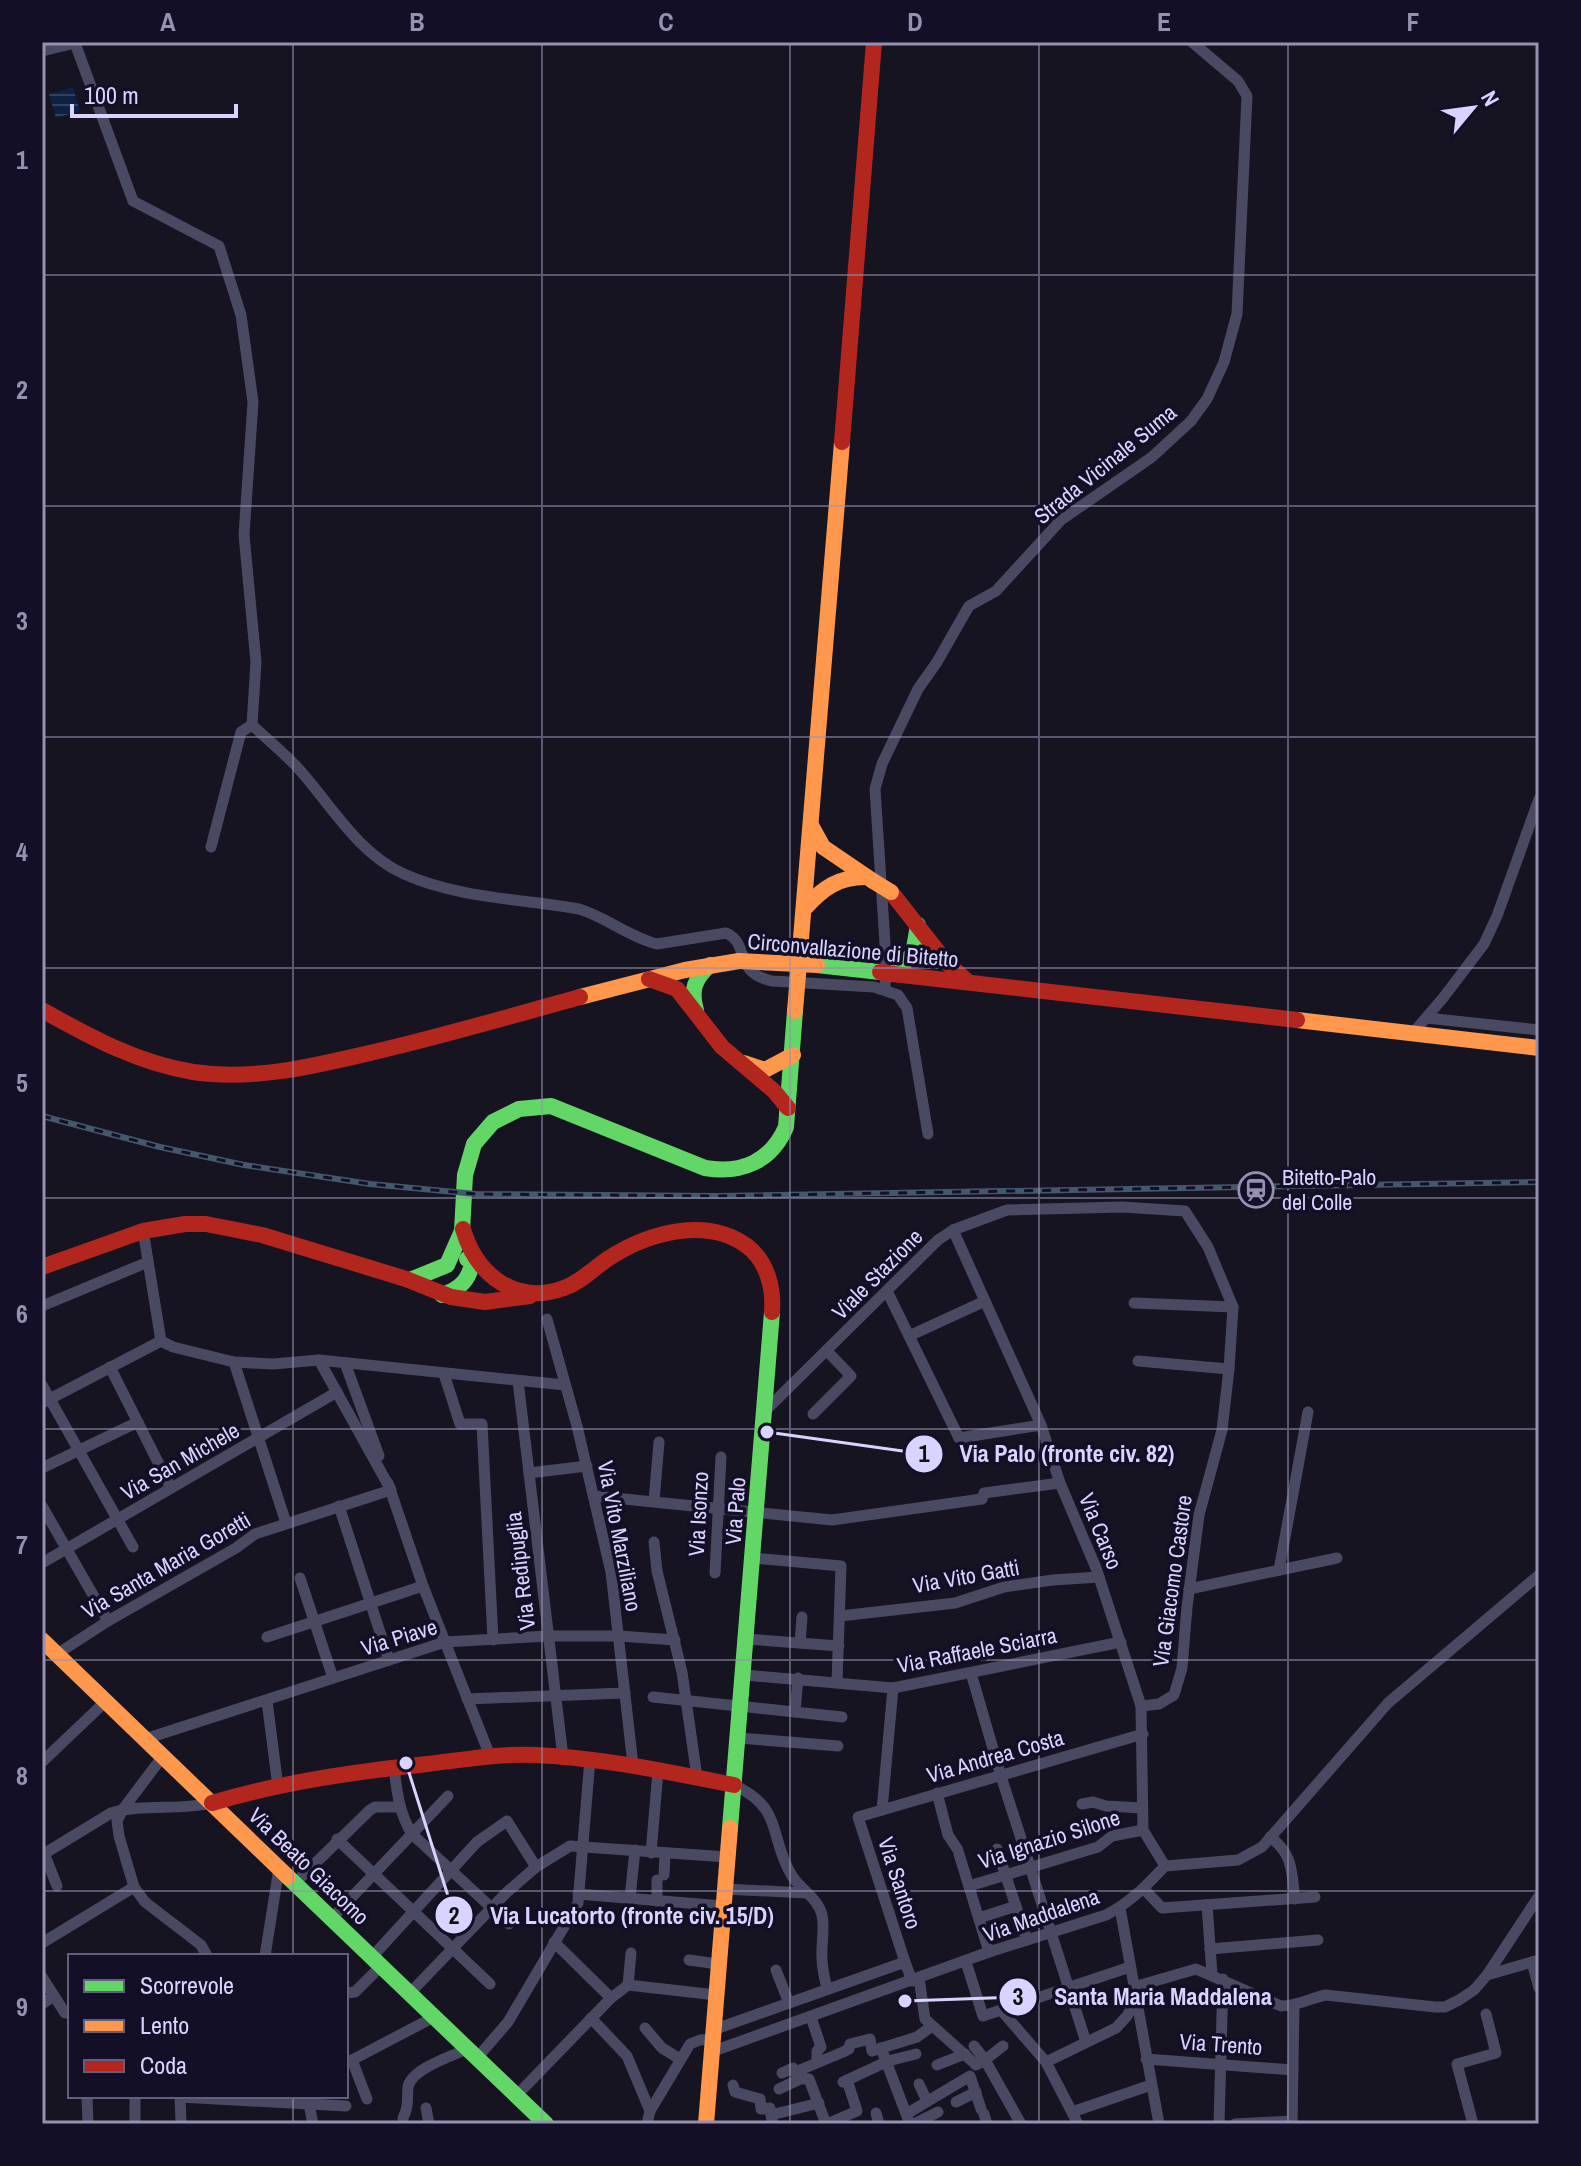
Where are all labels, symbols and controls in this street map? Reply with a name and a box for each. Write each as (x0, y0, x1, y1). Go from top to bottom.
text: A (160, 4, 176, 39)
text: B (409, 4, 425, 39)
text: C (658, 4, 674, 39)
text: D (907, 4, 923, 39)
text: E (1157, 4, 1171, 39)
text: F (1406, 4, 1420, 39)
scale bar (72, 68, 236, 118)
north arrow (1433, 68, 1513, 148)
text: 100 m (84, 79, 139, 111)
text: N (1474, 85, 1507, 111)
text: 1 (16, 142, 28, 177)
text: 2 (16, 372, 28, 407)
street label: Strada Vicinale Suma (1027, 397, 1183, 531)
text: 3 (16, 603, 28, 638)
text: 4 (16, 834, 28, 869)
street label: Circonvallazione di Bitetto (746, 926, 960, 974)
text: 5 (16, 1065, 28, 1100)
place label: Bitetto-Palo del Colle (1282, 1162, 1376, 1217)
station icon: Bitetto-Palo del Colle (1237, 1171, 1275, 1209)
street label: Viale Stazione (825, 1222, 929, 1326)
text: 6 (16, 1296, 28, 1331)
street label: Via San Michele (115, 1415, 245, 1507)
callout: Via Palo (fronte civ. 82) (904, 1430, 1191, 1478)
text: 1 (919, 1437, 930, 1469)
text: Via Palo (fronte civ. 82) (960, 1437, 1174, 1469)
street label: Via Vito Marziliano (591, 1458, 649, 1614)
street label: Via Isonzo (681, 1471, 715, 1557)
street label: Via Palo (718, 1476, 752, 1546)
street label: Via Carso (1072, 1488, 1130, 1574)
street label: Via Giacomo Castore (1145, 1493, 1199, 1669)
street label: Via Santa Maria Goretti (76, 1504, 256, 1626)
street label: Via Redipuglia (498, 1510, 542, 1632)
text: 7 (16, 1527, 28, 1562)
street label: Via Vito Gatti (910, 1552, 1022, 1600)
street label: Via Piave (357, 1611, 441, 1663)
street label: Via Raffaele Sciarra (895, 1620, 1059, 1680)
street label: Via Andrea Costa (923, 1722, 1067, 1790)
text: 8 (16, 1758, 28, 1793)
street label: Via Beato Giacomo (242, 1801, 376, 1931)
street label: Via Ignazio Silone (974, 1802, 1124, 1876)
street label: Via Santoro (871, 1833, 929, 1933)
street label: Via Maddalena (979, 1881, 1103, 1949)
callout: Via Lucatorto (fronte civ. 15/D) (434, 1891, 790, 1939)
text: 2 (449, 1899, 460, 1931)
text: Via Lucatorto (fronte civ. 15/D) (490, 1899, 774, 1931)
legend (68, 1954, 348, 2098)
text: Scorrevole (140, 1969, 234, 2001)
callout: Santa Maria Maddalena (998, 1973, 1288, 2021)
text: 3 (1013, 1980, 1024, 2012)
text: Santa Maria Maddalena (1054, 1980, 1272, 2012)
text: 9 (16, 1989, 28, 2024)
text: Lento (140, 2009, 189, 2041)
street label: Via Trento (1179, 2026, 1263, 2062)
text: Coda (140, 2049, 187, 2081)

